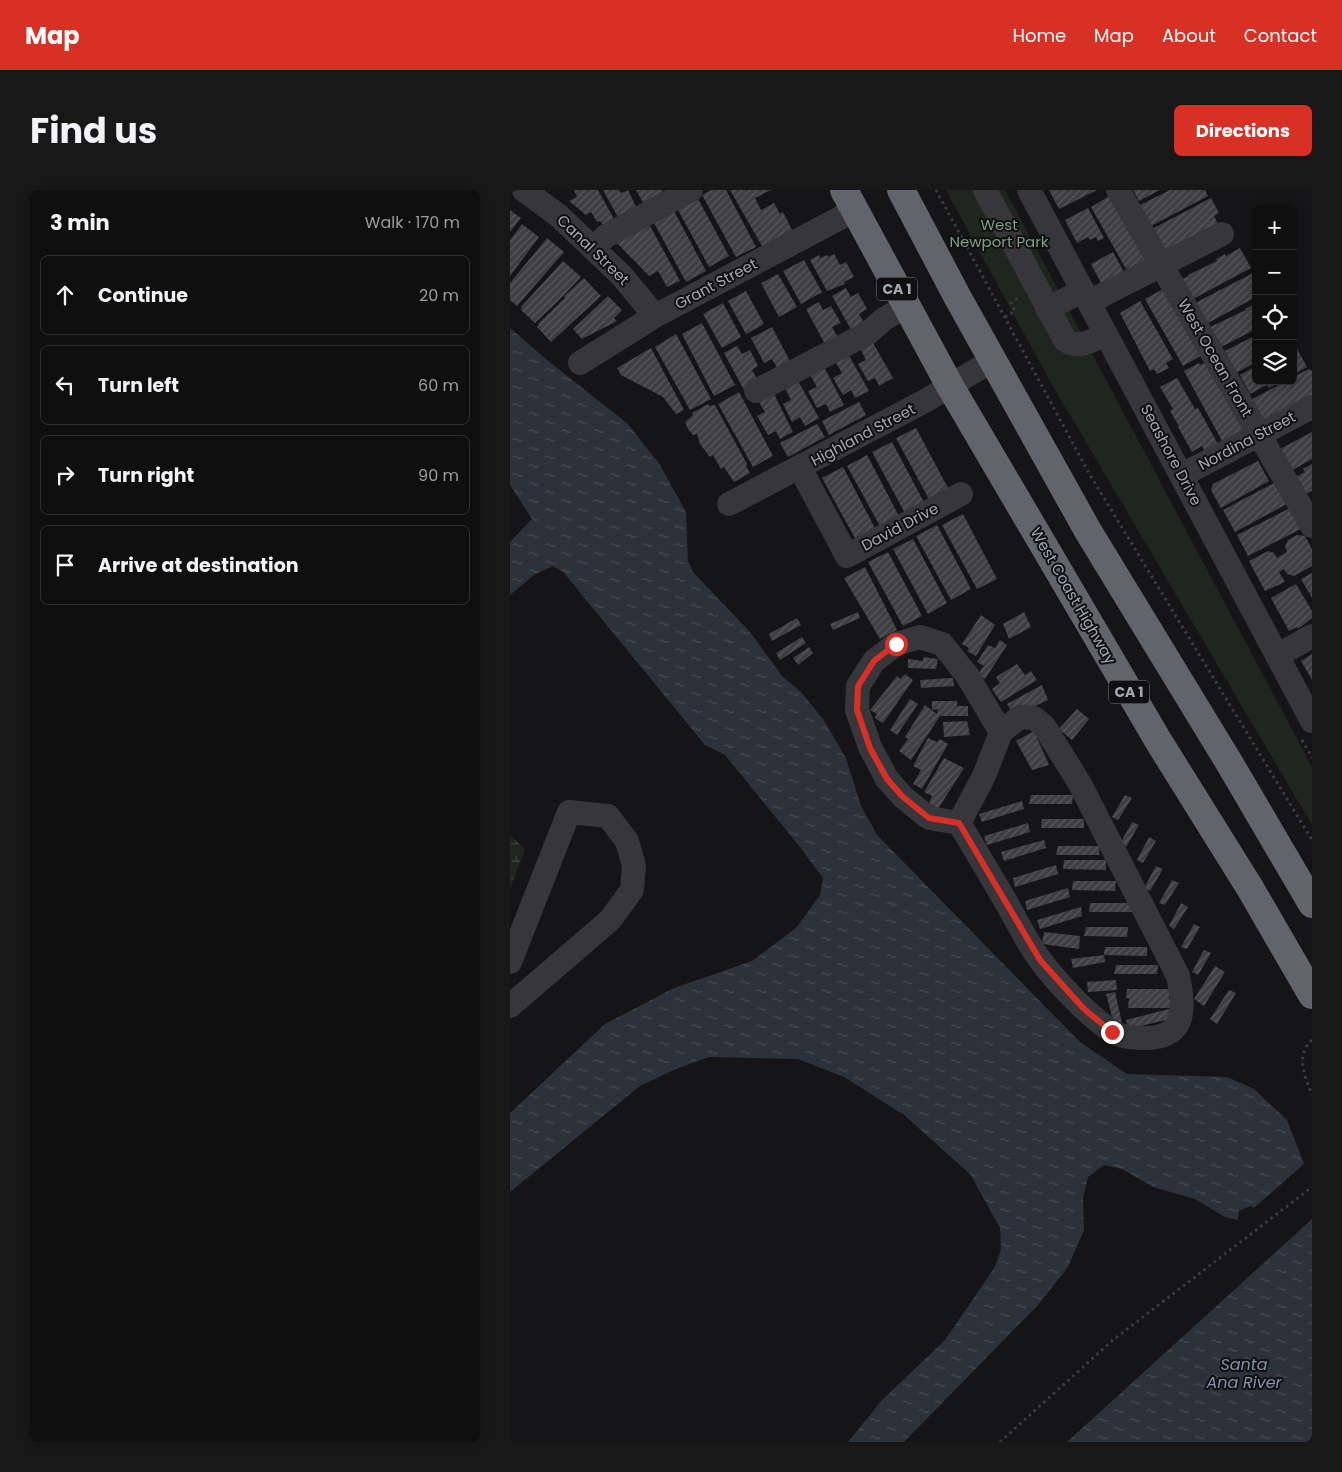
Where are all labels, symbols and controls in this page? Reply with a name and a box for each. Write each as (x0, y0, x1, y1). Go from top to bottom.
text: Map (25, 19, 80, 52)
text: Home (1012, 23, 1066, 48)
text: Map (1094, 23, 1134, 48)
text: About (1162, 23, 1216, 48)
text: Contact (1244, 23, 1317, 48)
button: Directions (1174, 105, 1312, 156)
text: Find us (30, 106, 157, 155)
map controls (1252, 205, 1297, 385)
button: + (1252, 205, 1297, 250)
text: 3 min (50, 208, 110, 237)
street label: Canal Street (553, 210, 634, 290)
text: Walk · 170 m (365, 211, 460, 234)
park label: West Newport Park (949, 214, 1049, 252)
button: − (1252, 250, 1297, 295)
street label: Grant Street (671, 253, 761, 314)
road number: CA 1 (877, 278, 917, 300)
icon: ahead (51, 281, 79, 309)
text: Continue (98, 282, 188, 309)
text: 20 m (419, 284, 459, 307)
street label: West Ocean Front (1173, 295, 1258, 421)
button: locate (1252, 295, 1297, 340)
button: layers (1252, 340, 1297, 385)
icon: left (51, 371, 79, 399)
text: Turn left (98, 372, 179, 399)
text: 60 m (418, 374, 459, 397)
street label: Highland Street (807, 398, 919, 471)
street label: Seashore Drive (1136, 400, 1207, 509)
street label: Nordina Street (1194, 406, 1299, 475)
icon: right (51, 461, 79, 489)
text: Turn right (98, 462, 194, 489)
text: 90 m (418, 464, 459, 487)
street label: David Drive (857, 497, 942, 556)
street label: West Coast Highway (1026, 524, 1121, 668)
icon: arrive (51, 551, 79, 579)
text: Arrive at destination (98, 552, 299, 579)
route start (885, 633, 908, 656)
road number: CA 1 (1109, 681, 1149, 704)
route end (1101, 1021, 1124, 1044)
water label: Santa Ana River (1205, 1353, 1283, 1394)

